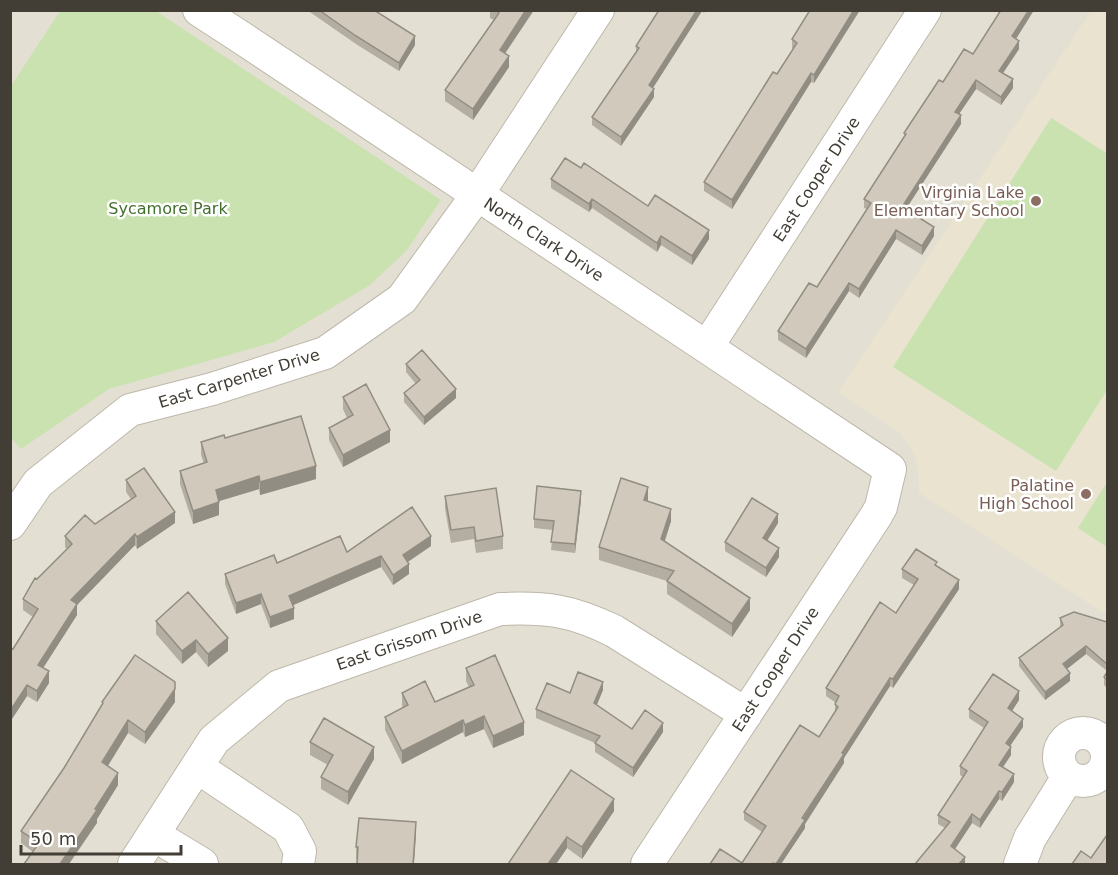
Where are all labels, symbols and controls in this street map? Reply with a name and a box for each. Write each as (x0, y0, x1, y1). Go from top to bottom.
street label: East Cooper Drive (769, 113, 864, 245)
place label: Virginia Lake Elementary School (874, 183, 1024, 220)
street label: North Clark Drive (480, 194, 607, 285)
marker: Virginia Lake Elementary School (1029, 194, 1043, 208)
park label: Sycamore Park (108, 199, 228, 218)
street label: East Carpenter Drive (156, 345, 322, 412)
place label: Palatine High School (979, 476, 1074, 513)
marker: Palatine High School (1079, 487, 1093, 501)
street label: East Cooper Drive (728, 603, 823, 735)
street label: East Grissom Drive (334, 607, 485, 674)
scale bar (21, 818, 182, 856)
text: 50 m (30, 828, 76, 849)

